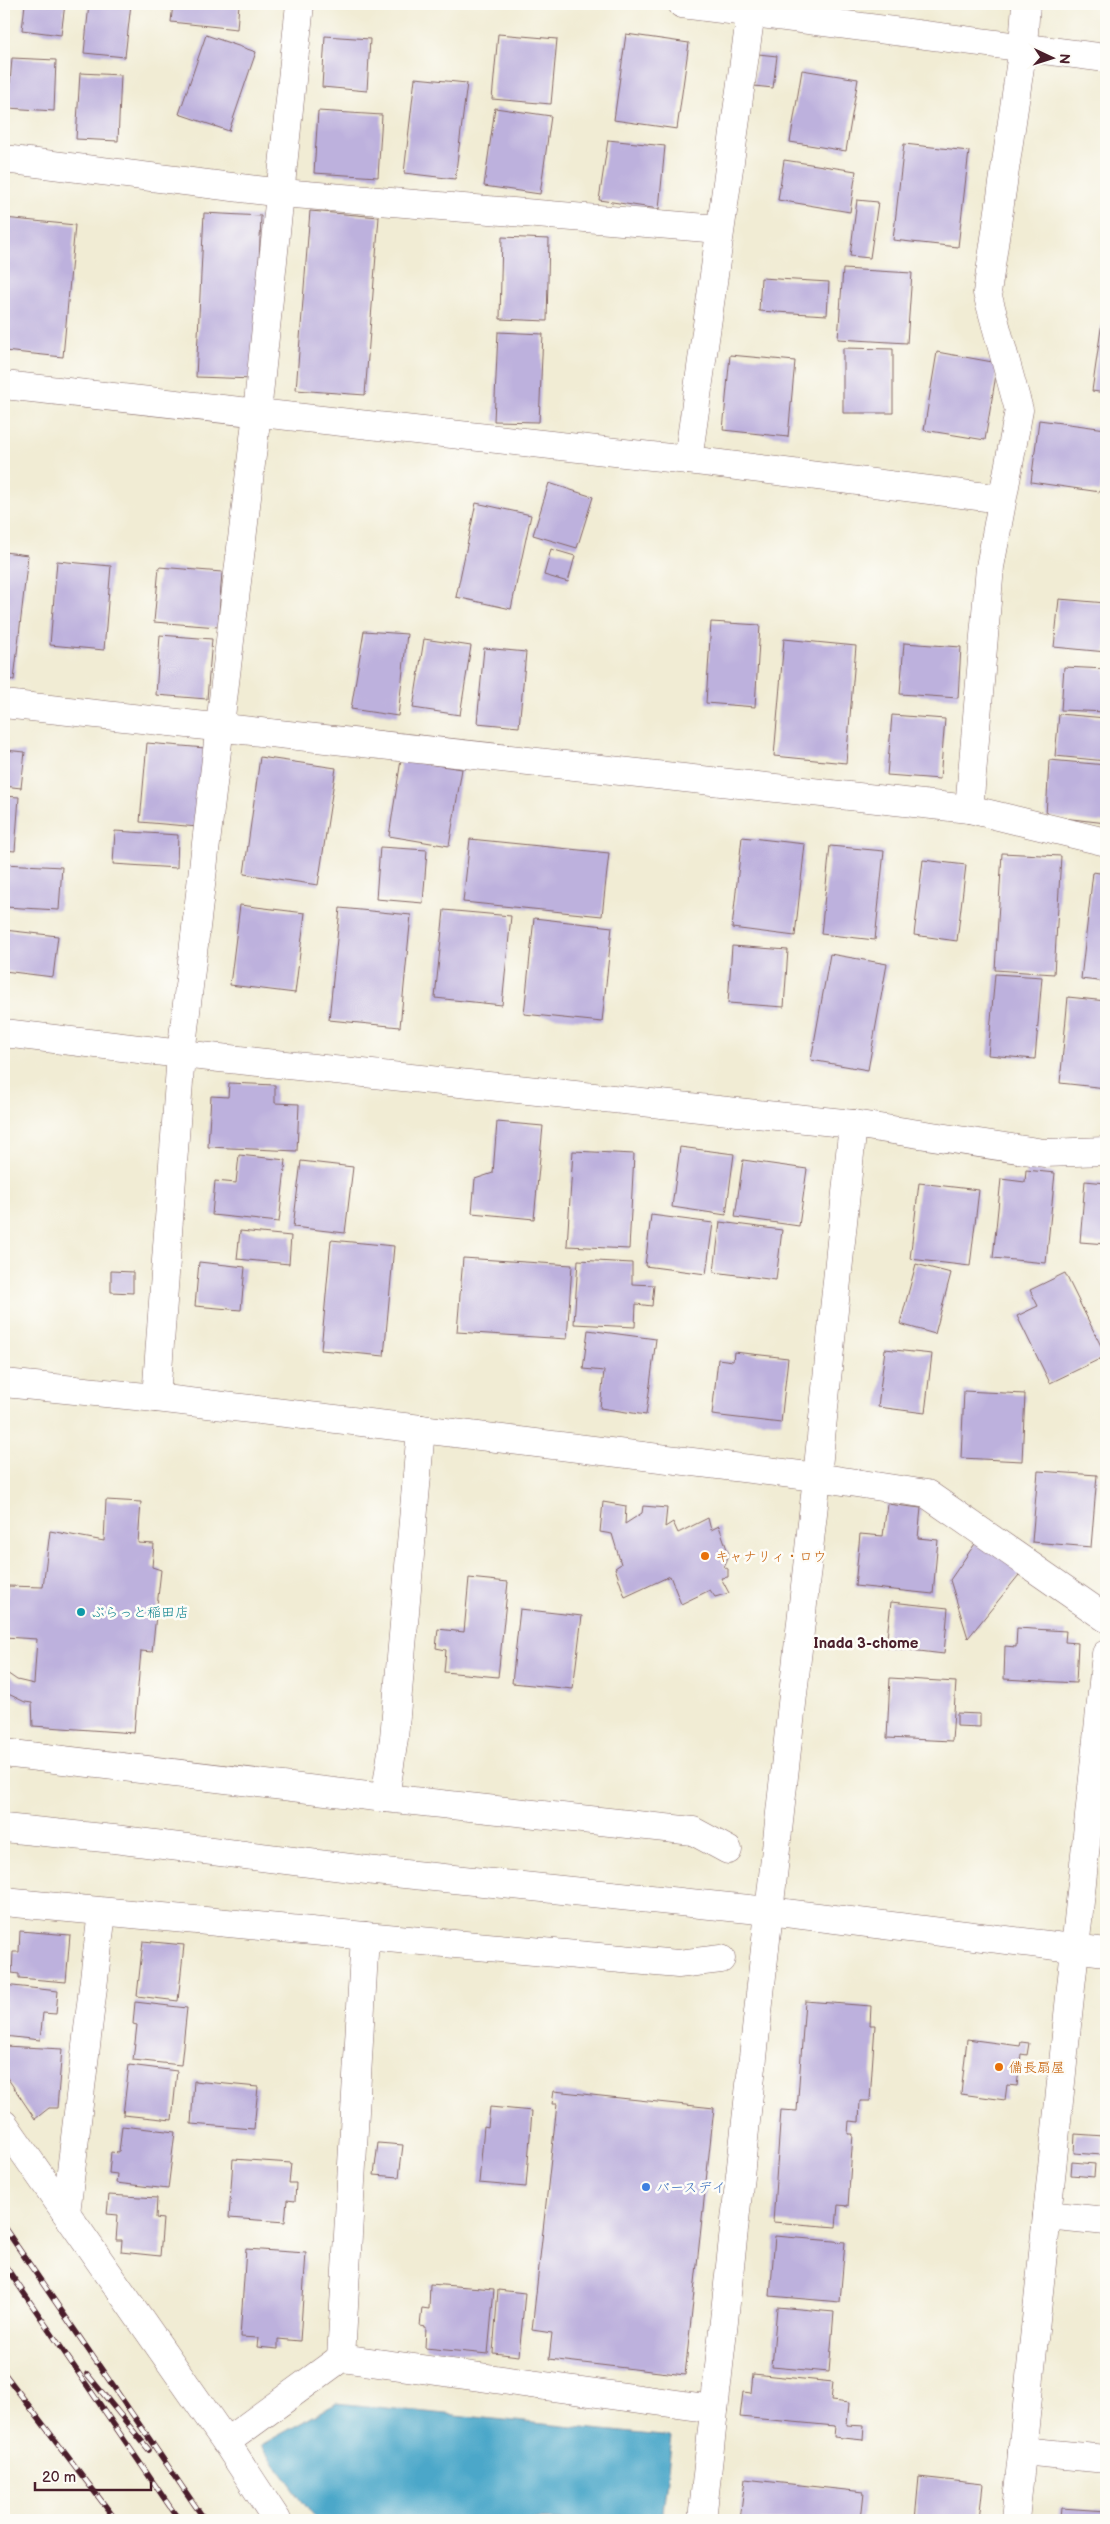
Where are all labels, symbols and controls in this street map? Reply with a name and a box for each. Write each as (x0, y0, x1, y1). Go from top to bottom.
north arrow (1028, 32, 1078, 82)
text: N (1056, 53, 1073, 65)
place label: キャナリィ・ロウ (715, 1548, 827, 1565)
marker: キャナリィ・ロウ (699, 1550, 711, 1562)
place label: ぶらっと稲田店 (91, 1604, 189, 1621)
marker: ぶらっと稲田店 (75, 1606, 87, 1618)
district label: Inada 3-chome (814, 1634, 919, 1653)
place label: 備長扇屋 (1009, 2059, 1065, 2076)
marker: 備長扇屋 (993, 2061, 1005, 2073)
place label: バースデイ (656, 2179, 725, 2196)
marker: バースデイ (640, 2181, 652, 2193)
scale bar (35, 2459, 151, 2491)
text: 20 m (42, 2468, 76, 2487)

